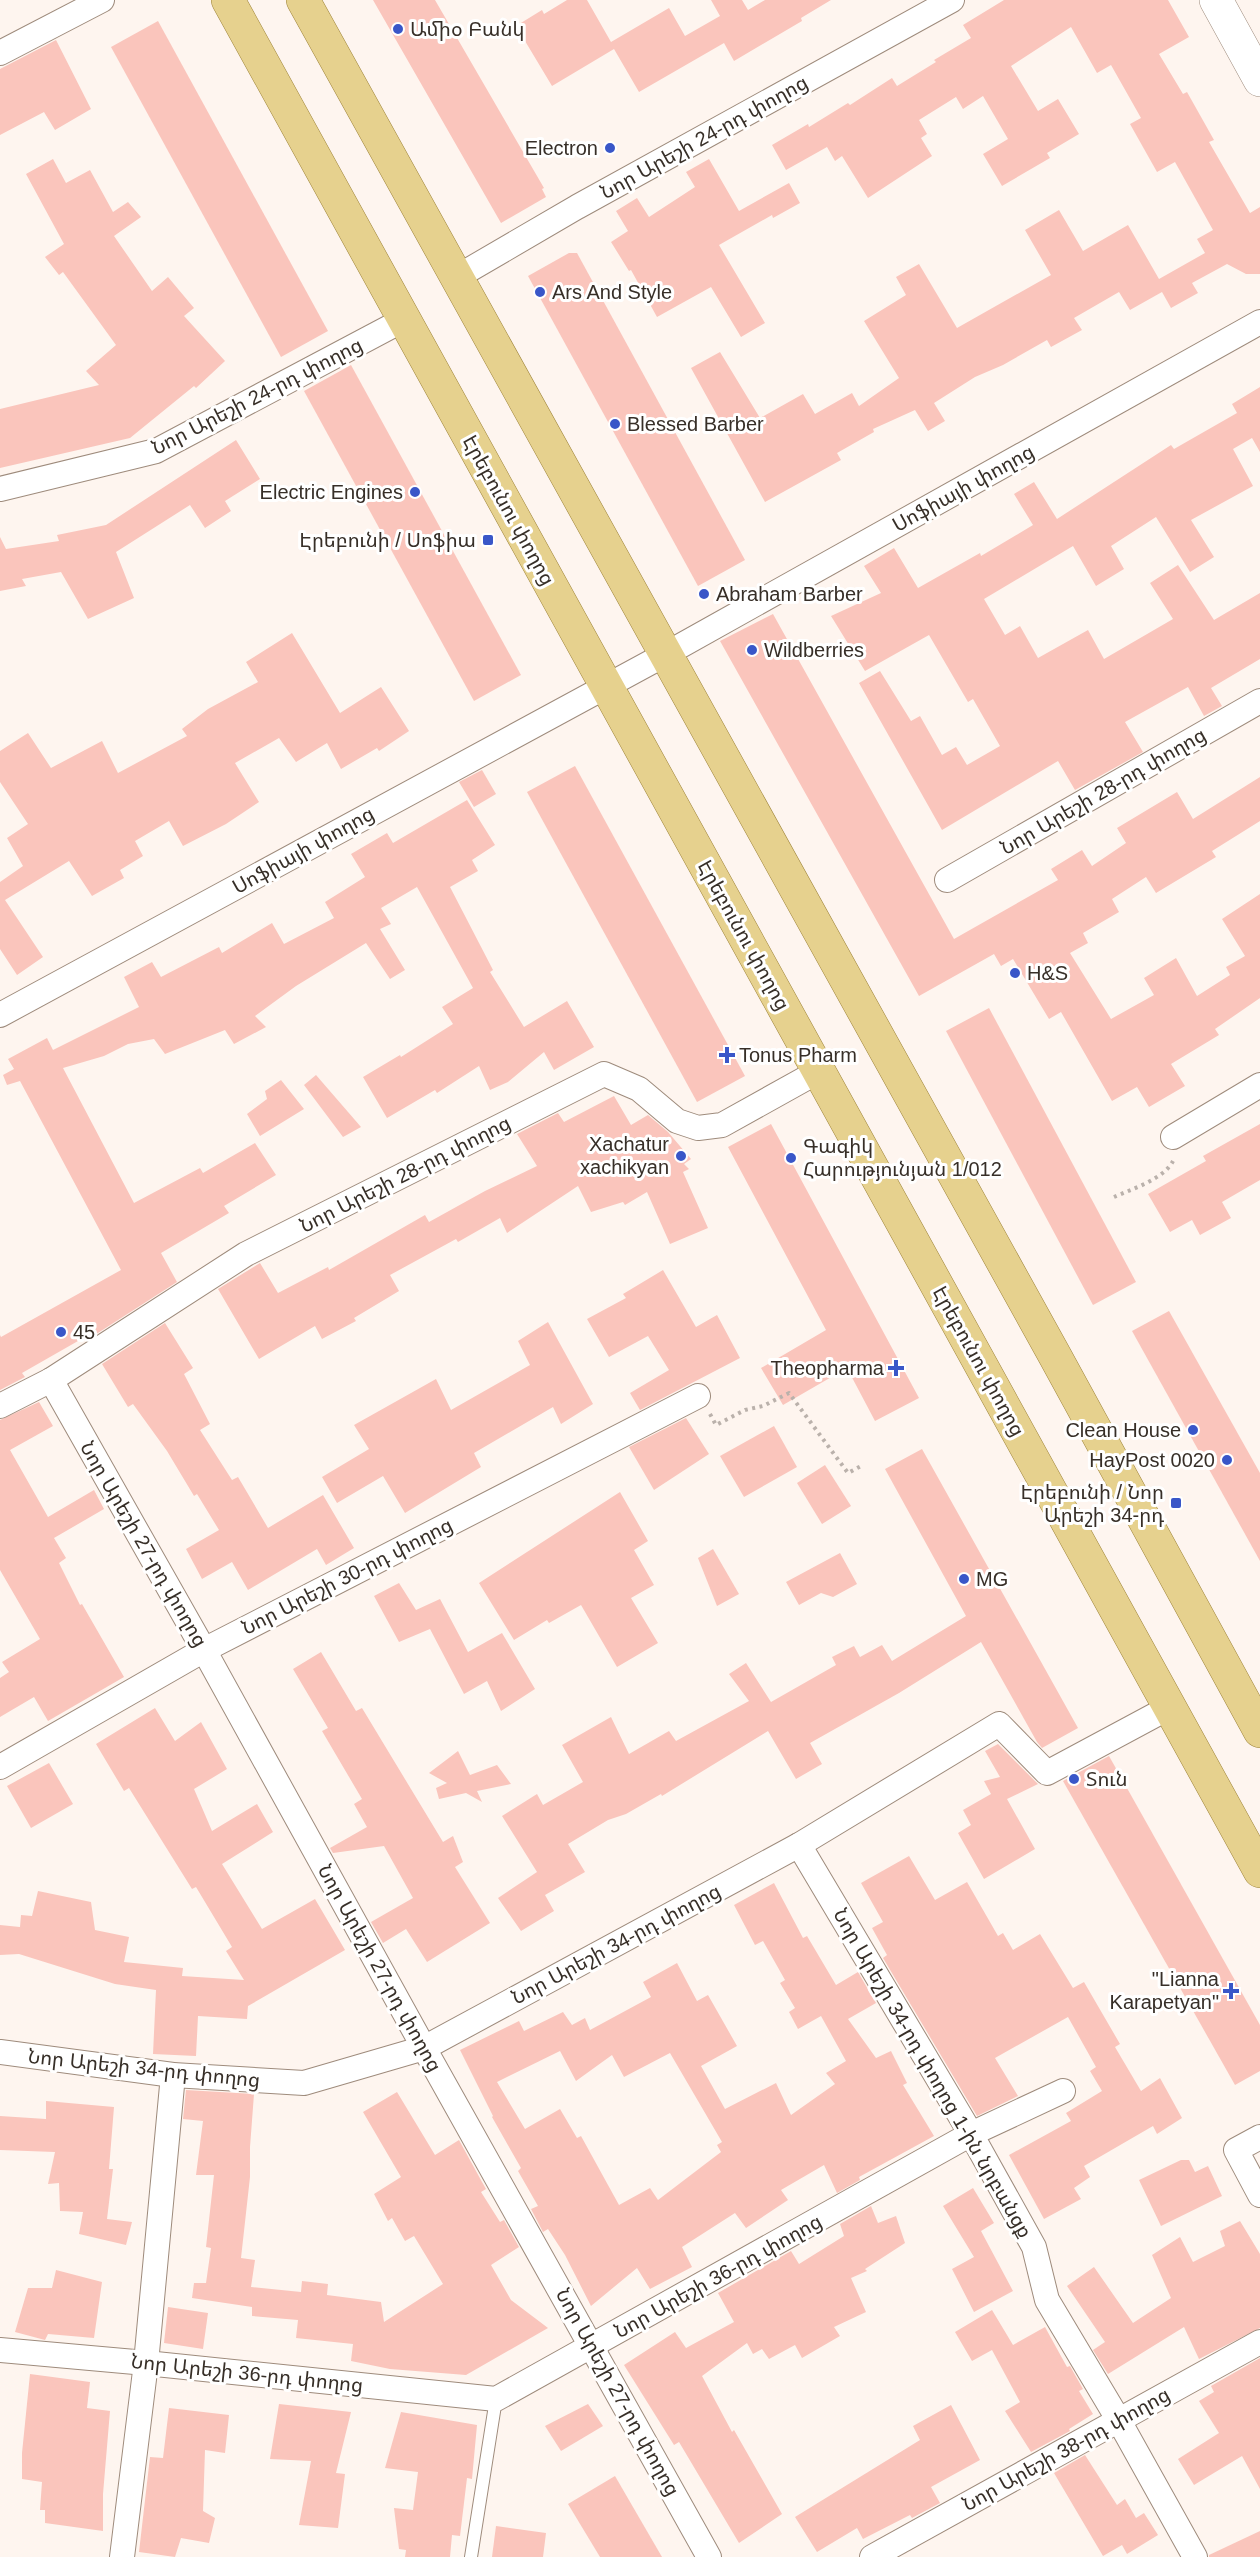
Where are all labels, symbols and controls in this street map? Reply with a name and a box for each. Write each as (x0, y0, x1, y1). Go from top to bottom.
place label: Ամիօ Բանկ (410, 18, 524, 41)
marker: Ամիօ Բանկ (391, 22, 405, 36)
street label: Նոր Արեշի 24-րդ փողոց (597, 71, 812, 204)
place label: Electron (525, 137, 598, 159)
marker: Electron (603, 141, 617, 155)
place label: Ars And Style (552, 281, 672, 303)
marker: Ars And Style (533, 285, 547, 299)
street label: Նոր Արեշի 24-րդ փողոց (148, 333, 366, 460)
place label: Blessed Barber (627, 413, 764, 435)
marker: Blessed Barber (608, 417, 622, 431)
street label: Էրեբունու փողոց (458, 431, 559, 589)
street label: Սոֆիայի փողոց (888, 440, 1038, 537)
place label: Electric Engines (260, 481, 403, 503)
marker: Electric Engines (408, 485, 422, 499)
place label: Էրեբունի / Սոֆիա (299, 529, 476, 552)
marker: Էրեբունի / Սոֆիա (481, 533, 495, 547)
place label: Abraham Barber (716, 583, 863, 605)
marker: Abraham Barber (697, 587, 711, 601)
place label: Wildberries (764, 639, 864, 661)
marker: Wildberries (745, 643, 759, 657)
street label: Նոր Արեշի 28-րդ փողոց (996, 723, 1210, 860)
street label: Սոֆիայի փողոց (228, 802, 378, 899)
street label: Էրեբունու փողոց (693, 856, 794, 1014)
place label: H&S (1027, 962, 1068, 984)
marker: H&S (1008, 966, 1022, 980)
place label: Tonus Pharm (739, 1044, 857, 1066)
marker: Tonus Pharm (720, 1048, 734, 1062)
street label: Նոր Արեշի 28-րդ փողոց (296, 1111, 514, 1238)
place label: Xachatur xachikyan (580, 1133, 669, 1178)
place label: Գագիկ Հարությունյան 1/012 (803, 1135, 1002, 1181)
marker: Xachatur xachikyan (674, 1149, 688, 1163)
marker: Գագիկ Հարությունյան 1/012 (784, 1151, 798, 1165)
street label: Էրեբունու փողոց (928, 1282, 1029, 1440)
place label: 45 (73, 1321, 95, 1343)
marker: 45 (54, 1325, 68, 1339)
place label: Theopharma (771, 1357, 885, 1379)
marker: Theopharma (889, 1361, 903, 1375)
place label: Clean House (1065, 1419, 1181, 1441)
marker: Clean House (1186, 1423, 1200, 1437)
street label: Նոր Արեշի 27-րդ փողոց (75, 1437, 212, 1651)
place label: HayPost 0020 (1089, 1449, 1215, 1471)
marker: HayPost 0020 (1220, 1453, 1234, 1467)
place label: Էրեբունի / Նոր Արեշի 34-րդ (1020, 1481, 1164, 1527)
marker: Էրեբունի / Նոր Արեշի 34-րդ (1169, 1496, 1183, 1510)
street label: Նոր Արեշի 30-րդ փողոց (238, 1513, 456, 1640)
place label: MG (976, 1568, 1008, 1590)
marker: MG (957, 1572, 971, 1586)
place label: Տուն (1086, 1768, 1128, 1790)
marker: Տուն (1067, 1772, 1081, 1786)
street label: Նոր Արեշի 27-րդ փողոց (313, 1861, 446, 2076)
street label: Նոր Արեշի 34-րդ փողոց (508, 1879, 725, 2009)
street label: Նոր Արեշի 34-րդ փողոց 1-ին նրբանցք (828, 1904, 1037, 2242)
place label: "Lianna Karapetyan" (1110, 1968, 1220, 2013)
marker: "Lianna Karapetyan" (1224, 1984, 1238, 1998)
street label: Նոր Արեշի 34-րդ փողոց (27, 2045, 261, 2092)
street label: Նոր Արեշի 36-րդ փողոց (611, 2210, 826, 2343)
street label: Նոր Արեշի 27-րդ փողոց (551, 2285, 684, 2500)
street label: Նոր Արեշի 36-րդ փողոց (130, 2350, 364, 2397)
street label: Նոր Արեշի 38-րդ փողոց (959, 2383, 1174, 2516)

